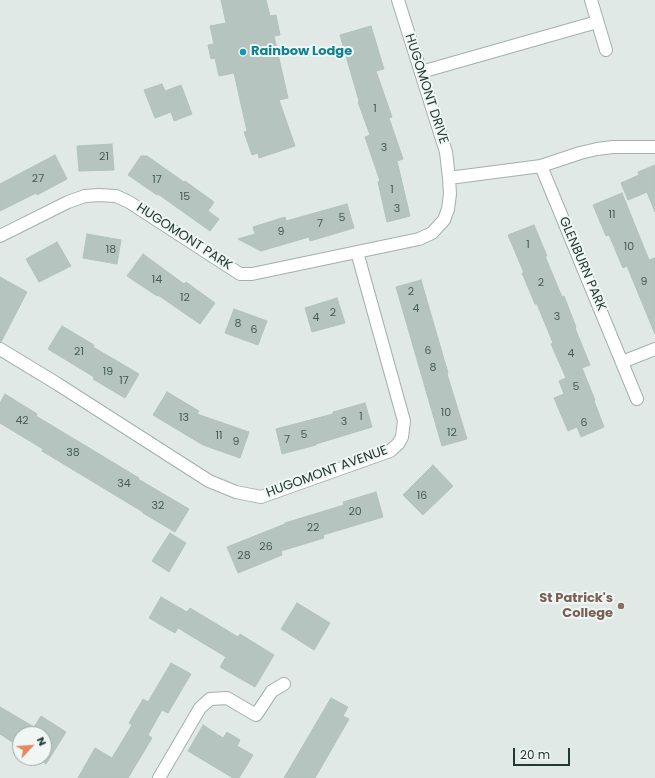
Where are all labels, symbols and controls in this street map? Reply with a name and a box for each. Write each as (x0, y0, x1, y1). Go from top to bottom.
street label: HUGOMONT DRIVE (401, 32, 451, 146)
place label: Rainbow Lodge (251, 44, 352, 60)
marker: Rainbow Lodge (238, 47, 248, 57)
house number: 1 (373, 102, 377, 116)
house number: 3 (381, 141, 387, 155)
house number: 21 (99, 150, 109, 164)
house number: 27 (32, 172, 44, 186)
house number: 17 (152, 173, 162, 187)
house number: 1 (390, 183, 394, 197)
house number: 15 (180, 190, 190, 204)
street label: HUGOMONT PARK (133, 200, 235, 274)
house number: 3 (394, 202, 400, 216)
house number: 11 (608, 208, 616, 222)
house number: 5 (339, 211, 345, 225)
street label: GLENBURN PARK (555, 215, 609, 313)
house number: 7 (317, 217, 323, 231)
house number: 9 (278, 225, 284, 239)
house number: 1 (526, 238, 530, 252)
house number: 10 (624, 240, 634, 254)
house number: 18 (106, 243, 116, 257)
house number: 14 (152, 273, 162, 287)
house number: 9 (641, 275, 647, 289)
house number: 2 (538, 276, 544, 290)
house number: 2 (408, 285, 414, 299)
house number: 12 (180, 291, 190, 305)
house number: 4 (413, 302, 419, 316)
house number: 2 (330, 306, 336, 320)
house number: 3 (554, 310, 560, 324)
house number: 4 (313, 311, 319, 325)
house number: 8 (235, 317, 241, 331)
house number: 6 (251, 323, 257, 337)
house number: 6 (425, 344, 431, 358)
house number: 21 (74, 345, 84, 359)
house number: 4 (568, 347, 574, 361)
house number: 8 (430, 361, 436, 375)
house number: 19 (103, 365, 113, 379)
house number: 17 (119, 374, 129, 388)
house number: 5 (573, 380, 579, 394)
house number: 10 (441, 406, 451, 420)
house number: 1 (359, 410, 363, 424)
house number: 13 (179, 411, 189, 425)
house number: 42 (15, 414, 29, 428)
house number: 3 (341, 415, 347, 429)
house number: 6 (581, 416, 587, 430)
house number: 12 (447, 426, 457, 440)
house number: 5 (301, 428, 307, 442)
house number: 11 (215, 429, 223, 443)
house number: 7 (284, 433, 290, 447)
house number: 9 (233, 435, 239, 449)
street label: HUGOMONT AVENUE (264, 443, 390, 501)
house number: 38 (66, 446, 80, 460)
house number: 34 (117, 477, 131, 491)
house number: 16 (417, 489, 427, 503)
house number: 32 (152, 499, 164, 513)
house number: 20 (348, 505, 362, 519)
house number: 22 (307, 521, 319, 535)
house number: 26 (259, 540, 273, 554)
house number: 28 (237, 549, 251, 563)
place label: St Patrick's College (539, 591, 613, 622)
marker: St Patrick's College (616, 601, 626, 611)
north arrow (12, 726, 52, 766)
text: N (33, 734, 51, 748)
scale bar (515, 740, 572, 766)
text: 20 m (520, 746, 550, 763)

